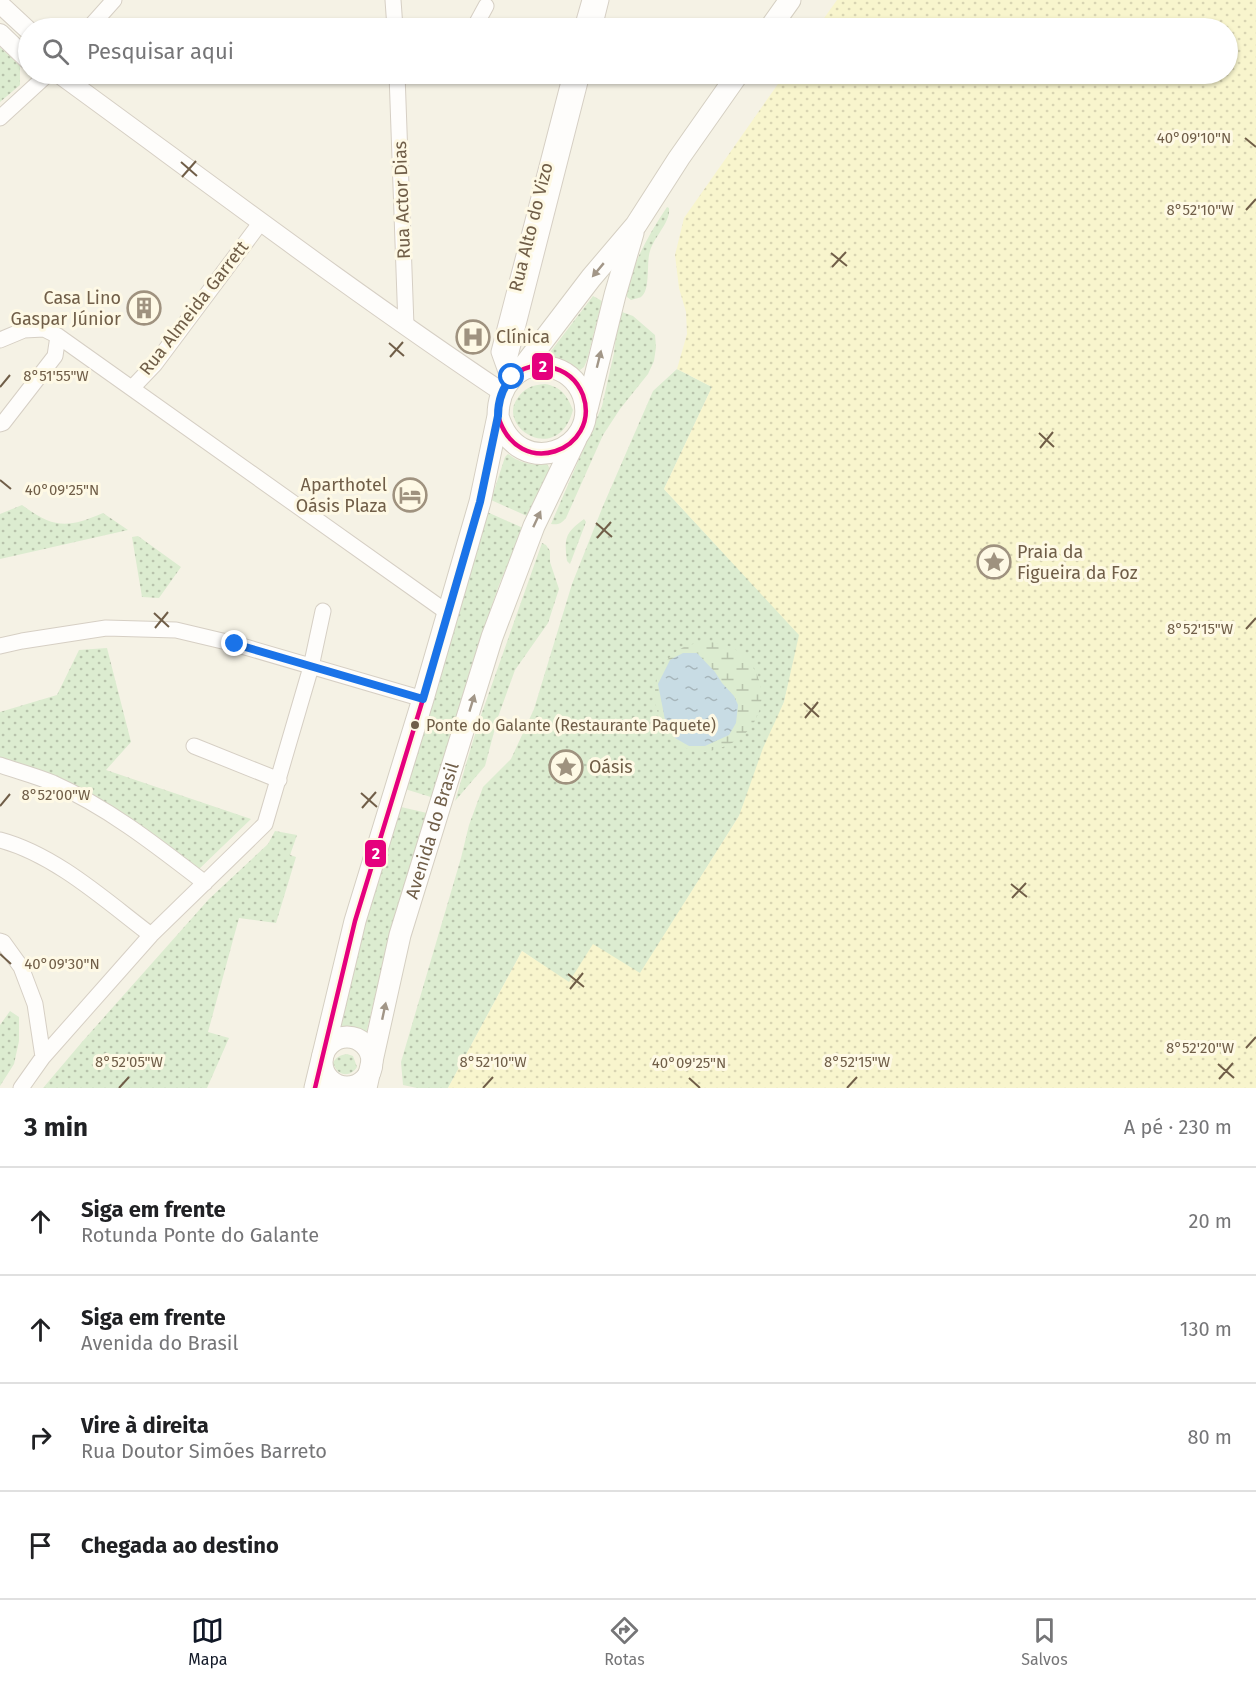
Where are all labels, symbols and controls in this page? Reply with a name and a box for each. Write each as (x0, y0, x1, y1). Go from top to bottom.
search box (18, 18, 1238, 84)
icon: search (39, 35, 72, 68)
text: Pesquisar aqui (87, 38, 234, 65)
text: 40°09'10"N (1157, 129, 1231, 147)
street label: Rua Actor Dias (389, 141, 415, 259)
street label: Rua Alto do Vizo (504, 160, 558, 294)
text: 8°52'10"W (1166, 201, 1234, 219)
street label: Rua Almeida Garrett (135, 236, 254, 380)
one-way arrow (592, 262, 605, 277)
place label: Casa Lino Gaspar Júnior (11, 287, 121, 330)
building icon: Casa Lino Gaspar Júnior (126, 290, 162, 326)
hospital icon: Clínica (455, 319, 491, 355)
place label: Clínica (496, 326, 550, 348)
one-way arrow (595, 349, 605, 368)
line badge: 2 (531, 352, 554, 381)
text: 2 (539, 357, 547, 376)
route start (498, 363, 524, 389)
text: 8°51'55"W (23, 367, 89, 385)
place label: Aparthotel Oásis Plaza (296, 474, 387, 517)
hotel icon: Aparthotel Oásis Plaza (392, 477, 428, 513)
text: 40°09'25"N (25, 481, 99, 499)
one-way arrow (533, 511, 542, 528)
place label: Praia da Figueira da Foz (1017, 541, 1138, 584)
place icon: Praia da Figueira da Foz (976, 544, 1012, 580)
text: 8°52'15"W (1167, 620, 1234, 638)
route end (221, 630, 247, 656)
one-way arrow (468, 694, 477, 712)
place label: Ponte do Galante (Restaurante Paquete) (426, 716, 716, 735)
marker: Ponte do Galante (Restaurante Paquete) (409, 719, 421, 731)
place icon: Oásis (548, 749, 584, 785)
place label: Oásis (589, 756, 633, 778)
street label: Avenida do Brasil (401, 760, 464, 902)
text: 8°52'00"W (22, 786, 91, 804)
line badge: 2 (364, 839, 387, 868)
text: 2 (372, 844, 380, 863)
text: 40°09'30"N (24, 955, 100, 973)
one-way arrow (380, 1001, 389, 1020)
text: 8°52'20"W (1166, 1039, 1235, 1057)
text: 8°52'05"W (95, 1053, 164, 1071)
text: 8°52'10"W (459, 1053, 527, 1071)
text: 8°52'15"W (824, 1053, 891, 1071)
text: 40°09'25"N (652, 1054, 726, 1072)
text: 3 min (24, 1112, 88, 1143)
text: A pé · 230 m (1124, 1115, 1232, 1139)
text: Siga em frente (81, 1196, 226, 1223)
icon: ahead (24, 1205, 57, 1238)
text: 20 m (1189, 1209, 1232, 1233)
text: Rotunda Ponte do Galante (81, 1223, 319, 1247)
text: Siga em frente (81, 1304, 226, 1331)
icon: ahead (24, 1313, 57, 1346)
text: 130 m (1180, 1317, 1232, 1341)
text: Avenida do Brasil (81, 1331, 238, 1355)
text: Vire à direita (81, 1412, 209, 1439)
icon: right (24, 1421, 57, 1454)
text: 80 m (1187, 1425, 1232, 1449)
text: Rua Doutor Simões Barreto (81, 1439, 327, 1463)
icon: arrive (24, 1529, 57, 1562)
text: Chegada ao destino (81, 1532, 279, 1559)
tab: Mapa (188, 1614, 228, 1669)
tab: Rotas (604, 1614, 645, 1669)
tab: Salvos (1021, 1614, 1068, 1669)

